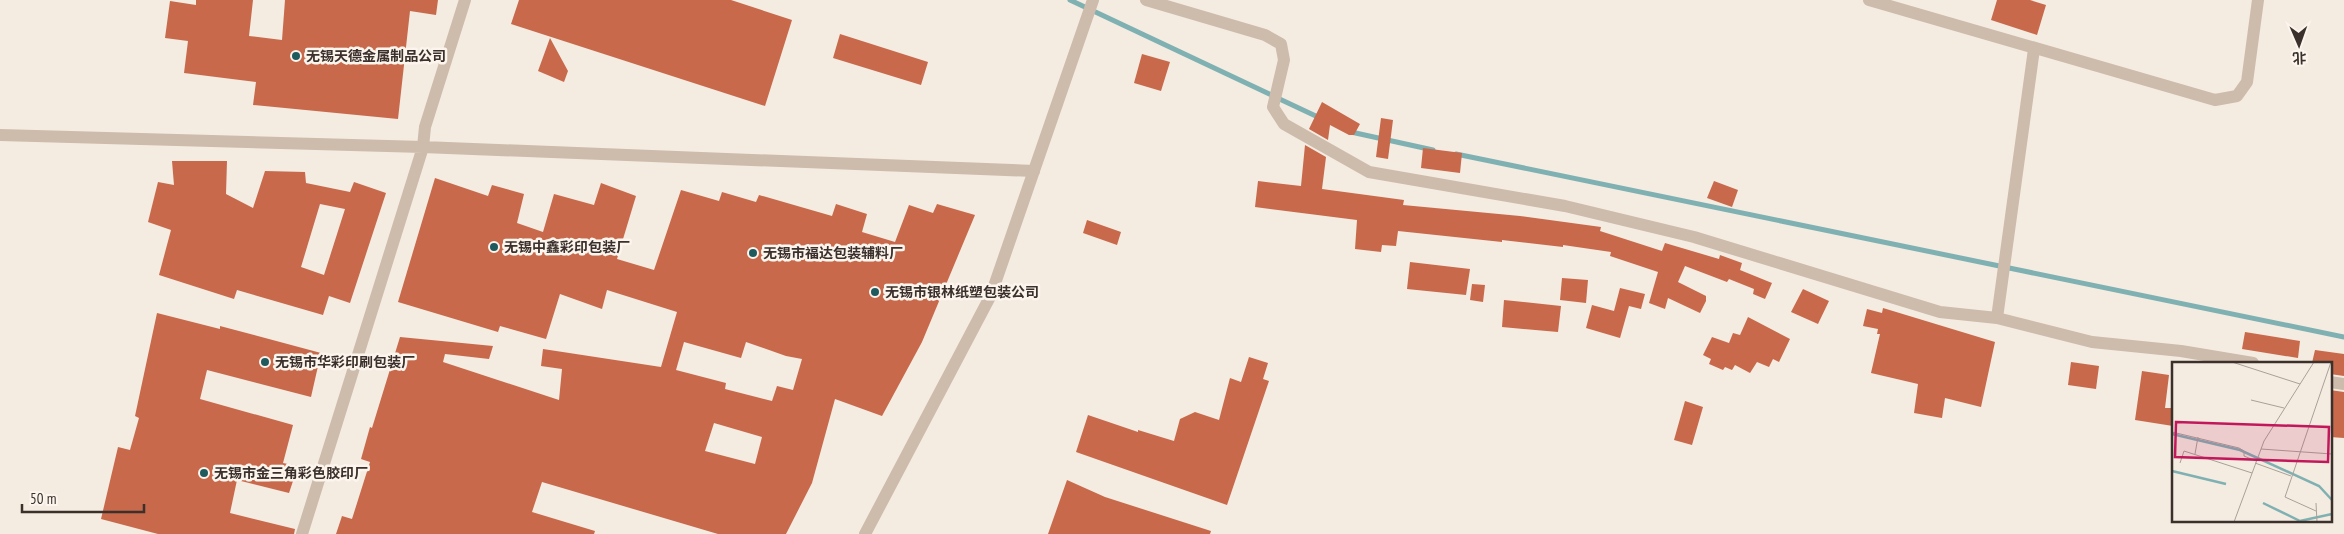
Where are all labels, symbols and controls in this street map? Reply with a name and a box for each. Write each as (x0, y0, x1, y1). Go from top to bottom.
north arrow (2274, 20, 2324, 70)
place label: 无锡天德金属制品公司 (306, 47, 446, 65)
text: 北 (2292, 49, 2307, 67)
marker: 无锡天德金属制品公司 (290, 50, 302, 62)
place label: 无锡中鑫彩印包装厂 (504, 238, 630, 256)
marker: 无锡中鑫彩印包装厂 (488, 241, 500, 253)
place label: 无锡市福达包装辅料厂 (763, 244, 903, 262)
marker: 无锡市福达包装辅料厂 (747, 247, 759, 259)
place label: 无锡市银林纸塑包装公司 (885, 283, 1039, 301)
marker: 无锡市银林纸塑包装公司 (869, 286, 881, 298)
place label: 无锡市华彩印刷包装厂 (275, 353, 415, 371)
marker: 无锡市华彩印刷包装厂 (259, 356, 271, 368)
inset map (2172, 362, 2332, 522)
place label: 无锡市金三角彩色胶印厂 (214, 464, 368, 482)
marker: 无锡市金三角彩色胶印厂 (198, 467, 210, 479)
scale bar (22, 482, 145, 514)
text: 50 m (30, 489, 56, 508)

